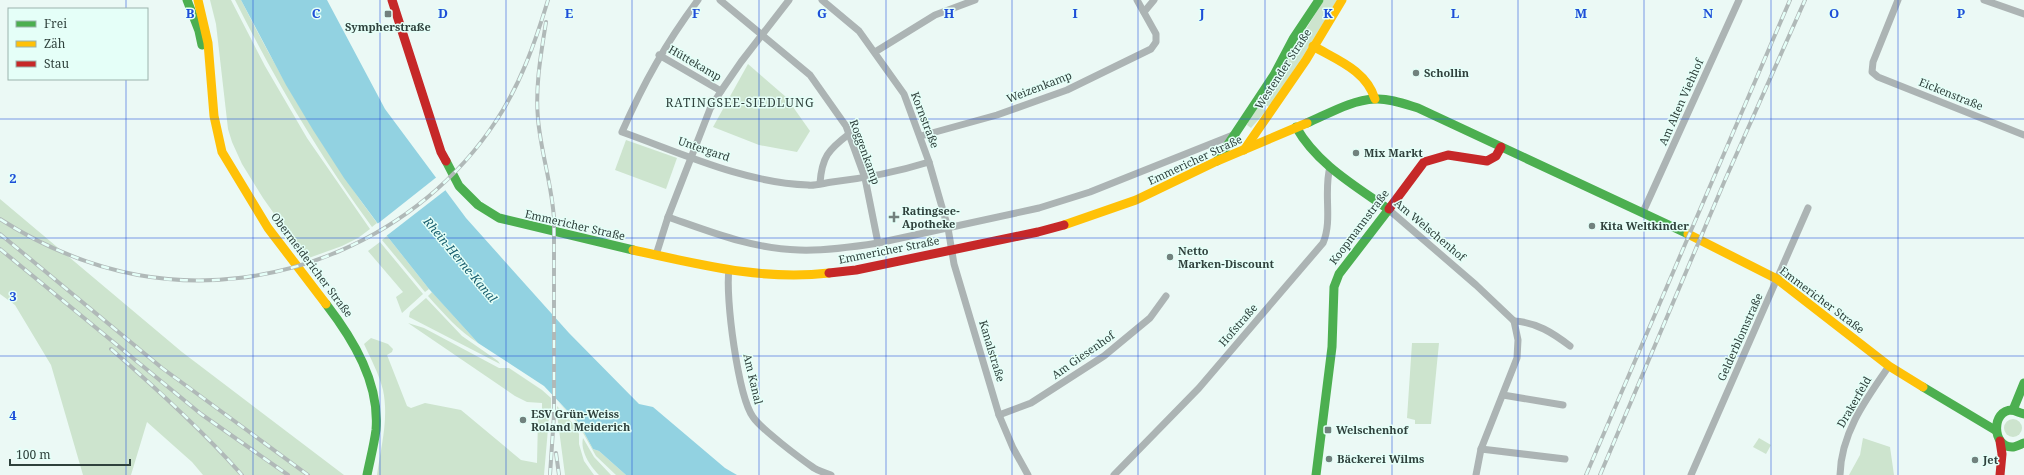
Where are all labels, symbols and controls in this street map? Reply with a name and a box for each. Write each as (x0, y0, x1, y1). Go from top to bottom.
text: B (186, 4, 195, 22)
text: C (312, 4, 321, 22)
text: D (438, 4, 448, 22)
text: E (565, 4, 574, 22)
text: F (692, 4, 700, 22)
text: G (817, 4, 827, 22)
text: H (944, 4, 955, 22)
text: I (1072, 4, 1078, 22)
text: J (1198, 4, 1205, 22)
text: K (1323, 4, 1333, 22)
text: L (1451, 4, 1460, 22)
text: M (1575, 4, 1588, 22)
text: N (1703, 4, 1714, 22)
text: O (1829, 4, 1839, 22)
text: P (1957, 4, 1966, 22)
legend (8, 8, 148, 80)
marker: Sympherstraße (383, 9, 393, 19)
text: Frei (44, 15, 67, 32)
place label: Sympherstraße (345, 19, 431, 34)
street label: Westender Straße (1251, 25, 1314, 112)
text: Zäh (44, 35, 66, 52)
street label: Hüttekamp (666, 41, 725, 84)
text: Stau (44, 55, 70, 72)
street label: Am Alten Viehhof (1655, 55, 1707, 147)
place label: Schollin (1424, 65, 1470, 80)
street label: Weizenkamp (1004, 67, 1074, 106)
marker: Schollin (1411, 68, 1421, 78)
street label: Eickenstraße (1917, 74, 1986, 113)
street label: Kornstraße (908, 90, 943, 150)
district label: RATINGSEE-SIEDLUNG (665, 94, 815, 111)
street label: Roggenkamp (847, 117, 884, 187)
street label: Emmericher Straße (1145, 131, 1245, 188)
street label: Untergard (676, 133, 732, 164)
place label: Mix Markt (1364, 145, 1423, 160)
marker: Mix Markt (1351, 148, 1361, 158)
text: 2 (9, 169, 17, 187)
street label: Koopmannstraße (1325, 186, 1392, 267)
street label: Am Welschenhof (1391, 195, 1470, 265)
place label: Ratingsee- Apotheke (902, 203, 960, 231)
street label: Emmericher Straße (523, 206, 627, 243)
street label: Obermeidericher Straße (268, 209, 357, 320)
marker: Ratingsee- Apotheke (889, 212, 899, 222)
water label: Rhein-Herne-Kanal (419, 213, 501, 306)
place label: Kita Weltkinder (1600, 218, 1689, 233)
marker: Kita Weltkinder (1587, 221, 1597, 231)
street label: Emmericher Straße (837, 232, 941, 267)
place label: Netto Marken-Discount (1178, 243, 1274, 271)
marker: Netto Marken-Discount (1165, 252, 1175, 262)
street label: Emmericher Straße (1777, 263, 1868, 337)
text: 3 (9, 287, 17, 305)
street label: Gelderblomstraße (1713, 290, 1766, 383)
street label: Hofstraße (1215, 300, 1260, 349)
street label: Kanalstraße (976, 318, 1009, 384)
street label: Am Giesenhof (1048, 327, 1118, 382)
street label: Am Kanal (740, 352, 767, 406)
street label: Drakerfeld (1833, 373, 1874, 430)
text: 4 (9, 406, 17, 424)
place label: ESV Grün-Weiss Roland Meiderich (531, 406, 631, 434)
marker: ESV Grün-Weiss Roland Meiderich (518, 415, 528, 425)
place label: Welschenhof (1336, 422, 1409, 437)
marker: Welschenhof (1323, 425, 1333, 435)
scale bar (10, 441, 130, 467)
text: 100 m (16, 446, 51, 463)
place label: Bäckerei Wilms (1337, 451, 1424, 466)
place label: Jet (1982, 452, 1999, 467)
marker: Bäckerei Wilms (1324, 454, 1334, 464)
marker: Jet (1970, 455, 1980, 465)

